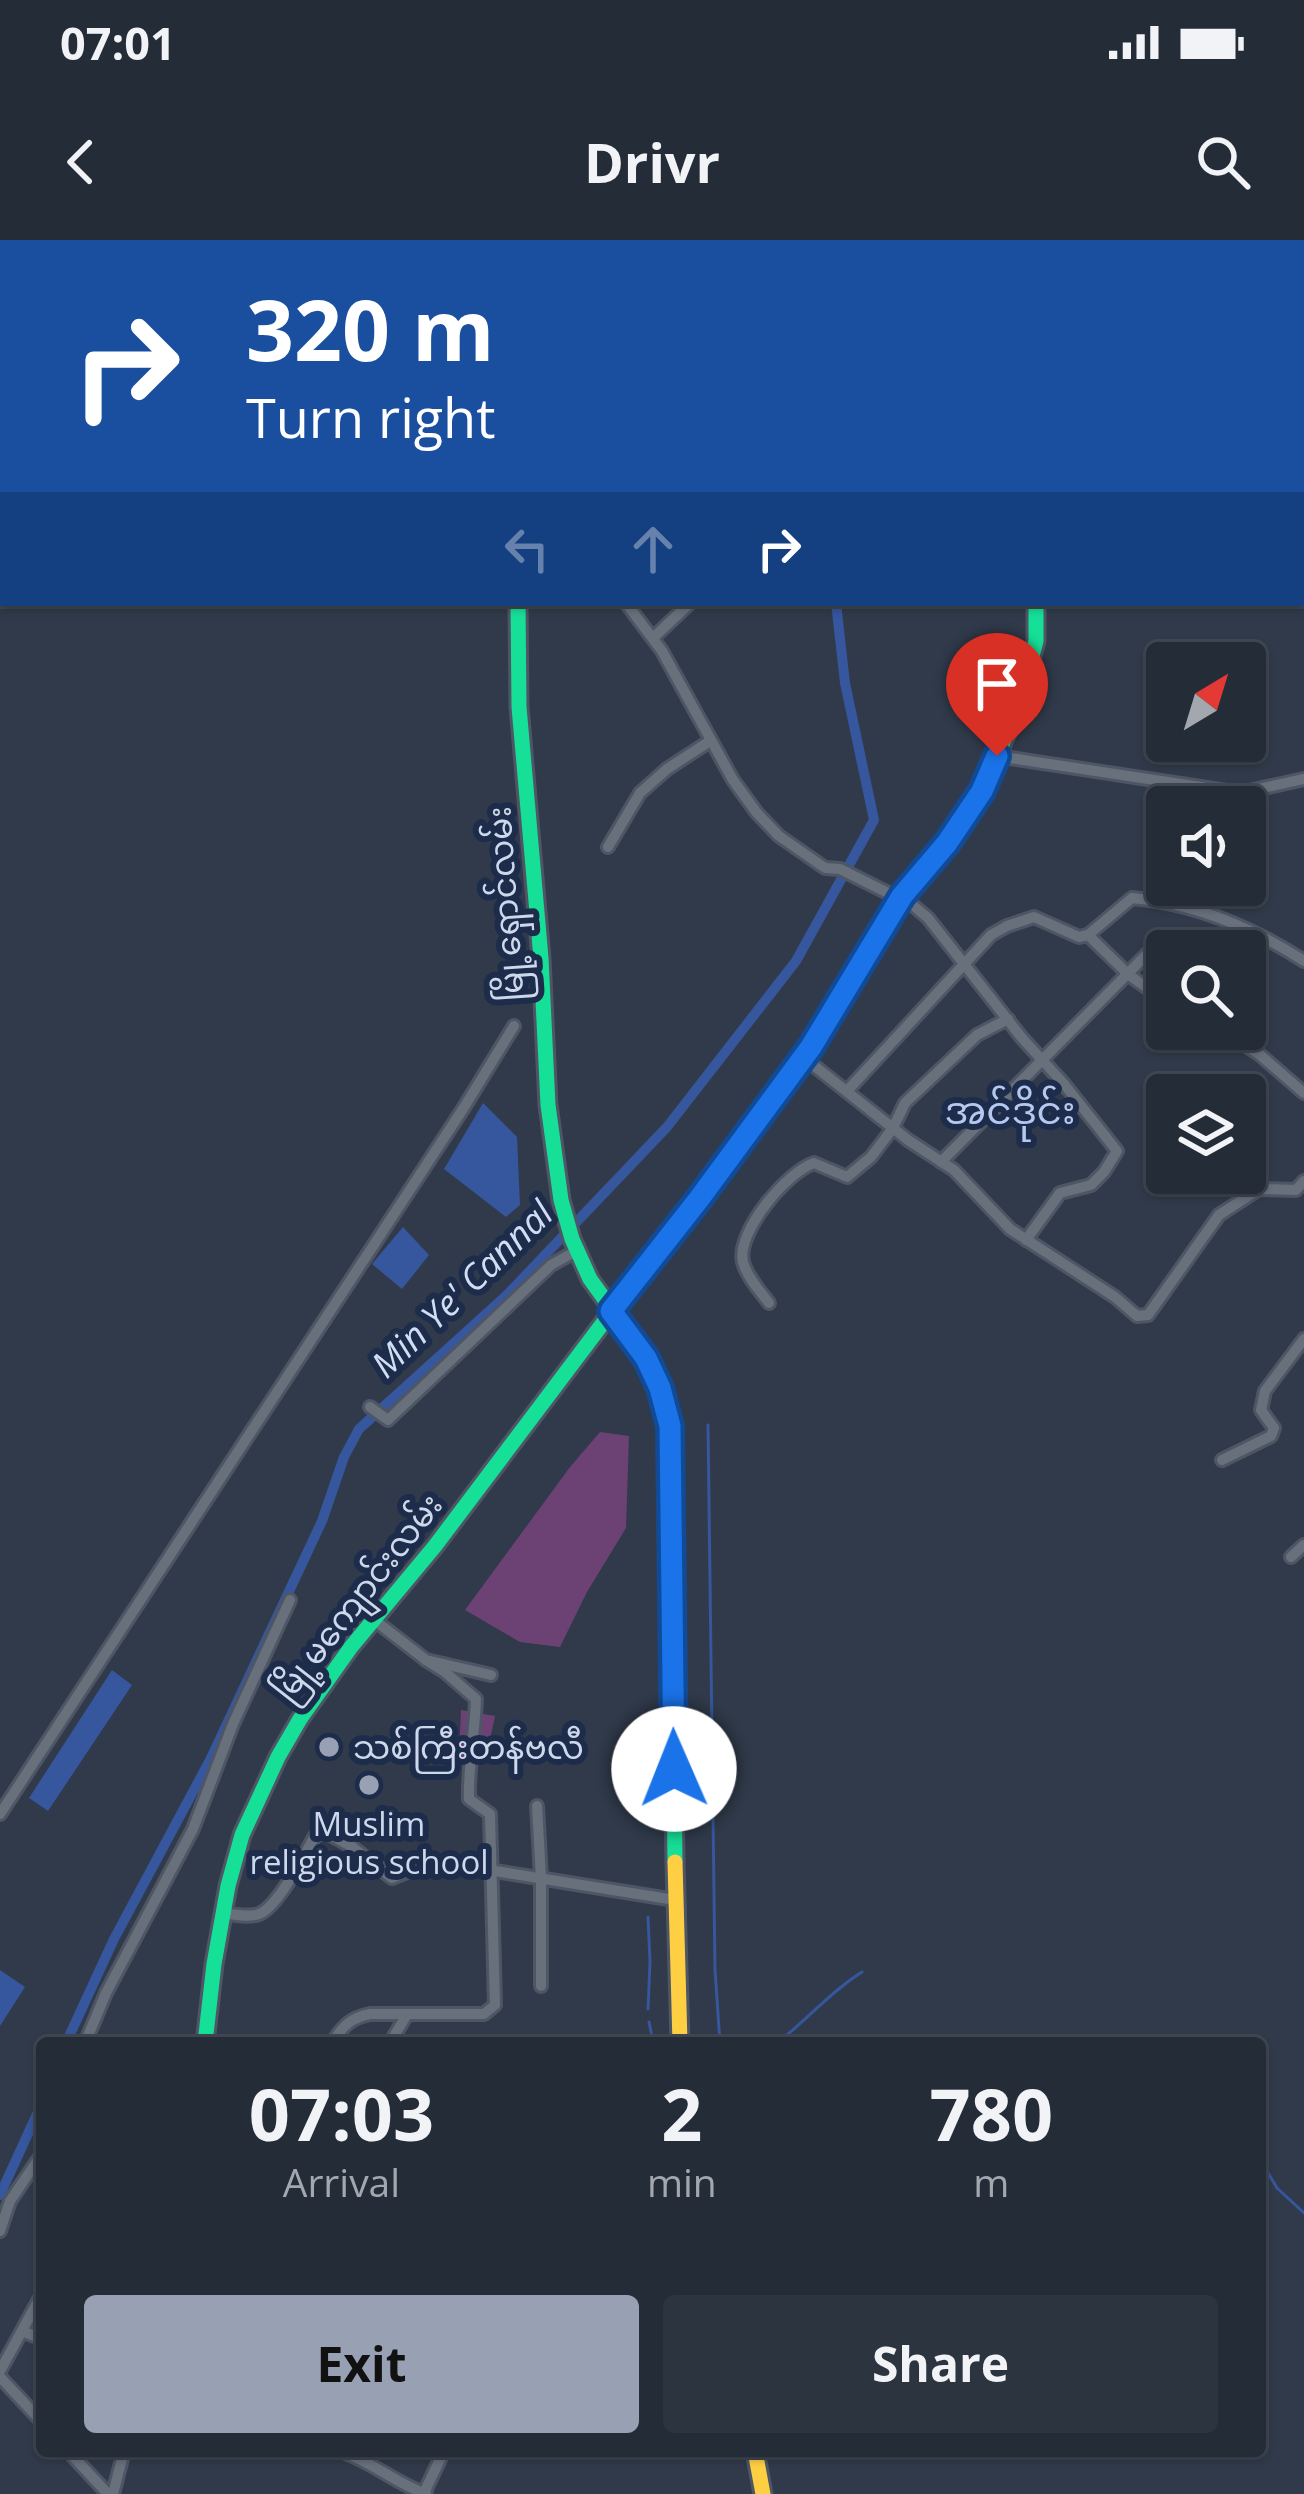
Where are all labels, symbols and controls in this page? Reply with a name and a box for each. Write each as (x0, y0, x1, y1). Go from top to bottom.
text: 07:01 (60, 12, 176, 73)
text: Drivr (584, 125, 720, 199)
icon: back (48, 129, 114, 195)
icon: search (1190, 129, 1256, 195)
text: 320 m (246, 271, 494, 386)
icon: right (48, 288, 204, 444)
text: Turn right (246, 380, 495, 454)
icon: left (494, 516, 560, 582)
icon: ahead (620, 516, 686, 582)
icon: right (746, 516, 812, 582)
pin (946, 633, 1048, 756)
north arrow (1146, 642, 1266, 762)
map controls (1146, 642, 1266, 1194)
icon: arrive (964, 651, 1030, 717)
button: sound (1146, 786, 1266, 906)
street label: မြို့ရှောင်လမ်း (475, 805, 539, 1003)
button: search (1146, 930, 1266, 1050)
button: layers (1146, 1074, 1266, 1194)
district label: အင်ဒိုင်း (945, 1082, 1075, 1142)
water label: Min Ye' Cannal (360, 1189, 564, 1388)
street label: မြို့မကျောင်းလမ်း (261, 1483, 456, 1713)
position arrow (611, 1706, 737, 1832)
place label: သစ်ကြီးတန်ဗလီ (353, 1724, 584, 1774)
marker: သစ်ကြီးတန်ဗလီ (316, 1734, 342, 1760)
marker: Muslim religious school (356, 1772, 382, 1798)
place label: Muslim religious school (249, 1801, 489, 1884)
text: 07:03 (249, 2064, 434, 2162)
text: 2 (661, 2064, 702, 2162)
text: 780 (930, 2064, 1053, 2162)
text: Arrival (283, 2155, 400, 2208)
text: min (647, 2155, 717, 2208)
text: m (973, 2155, 1009, 2208)
button: Exit (84, 2295, 639, 2433)
button: Share (663, 2295, 1218, 2433)

